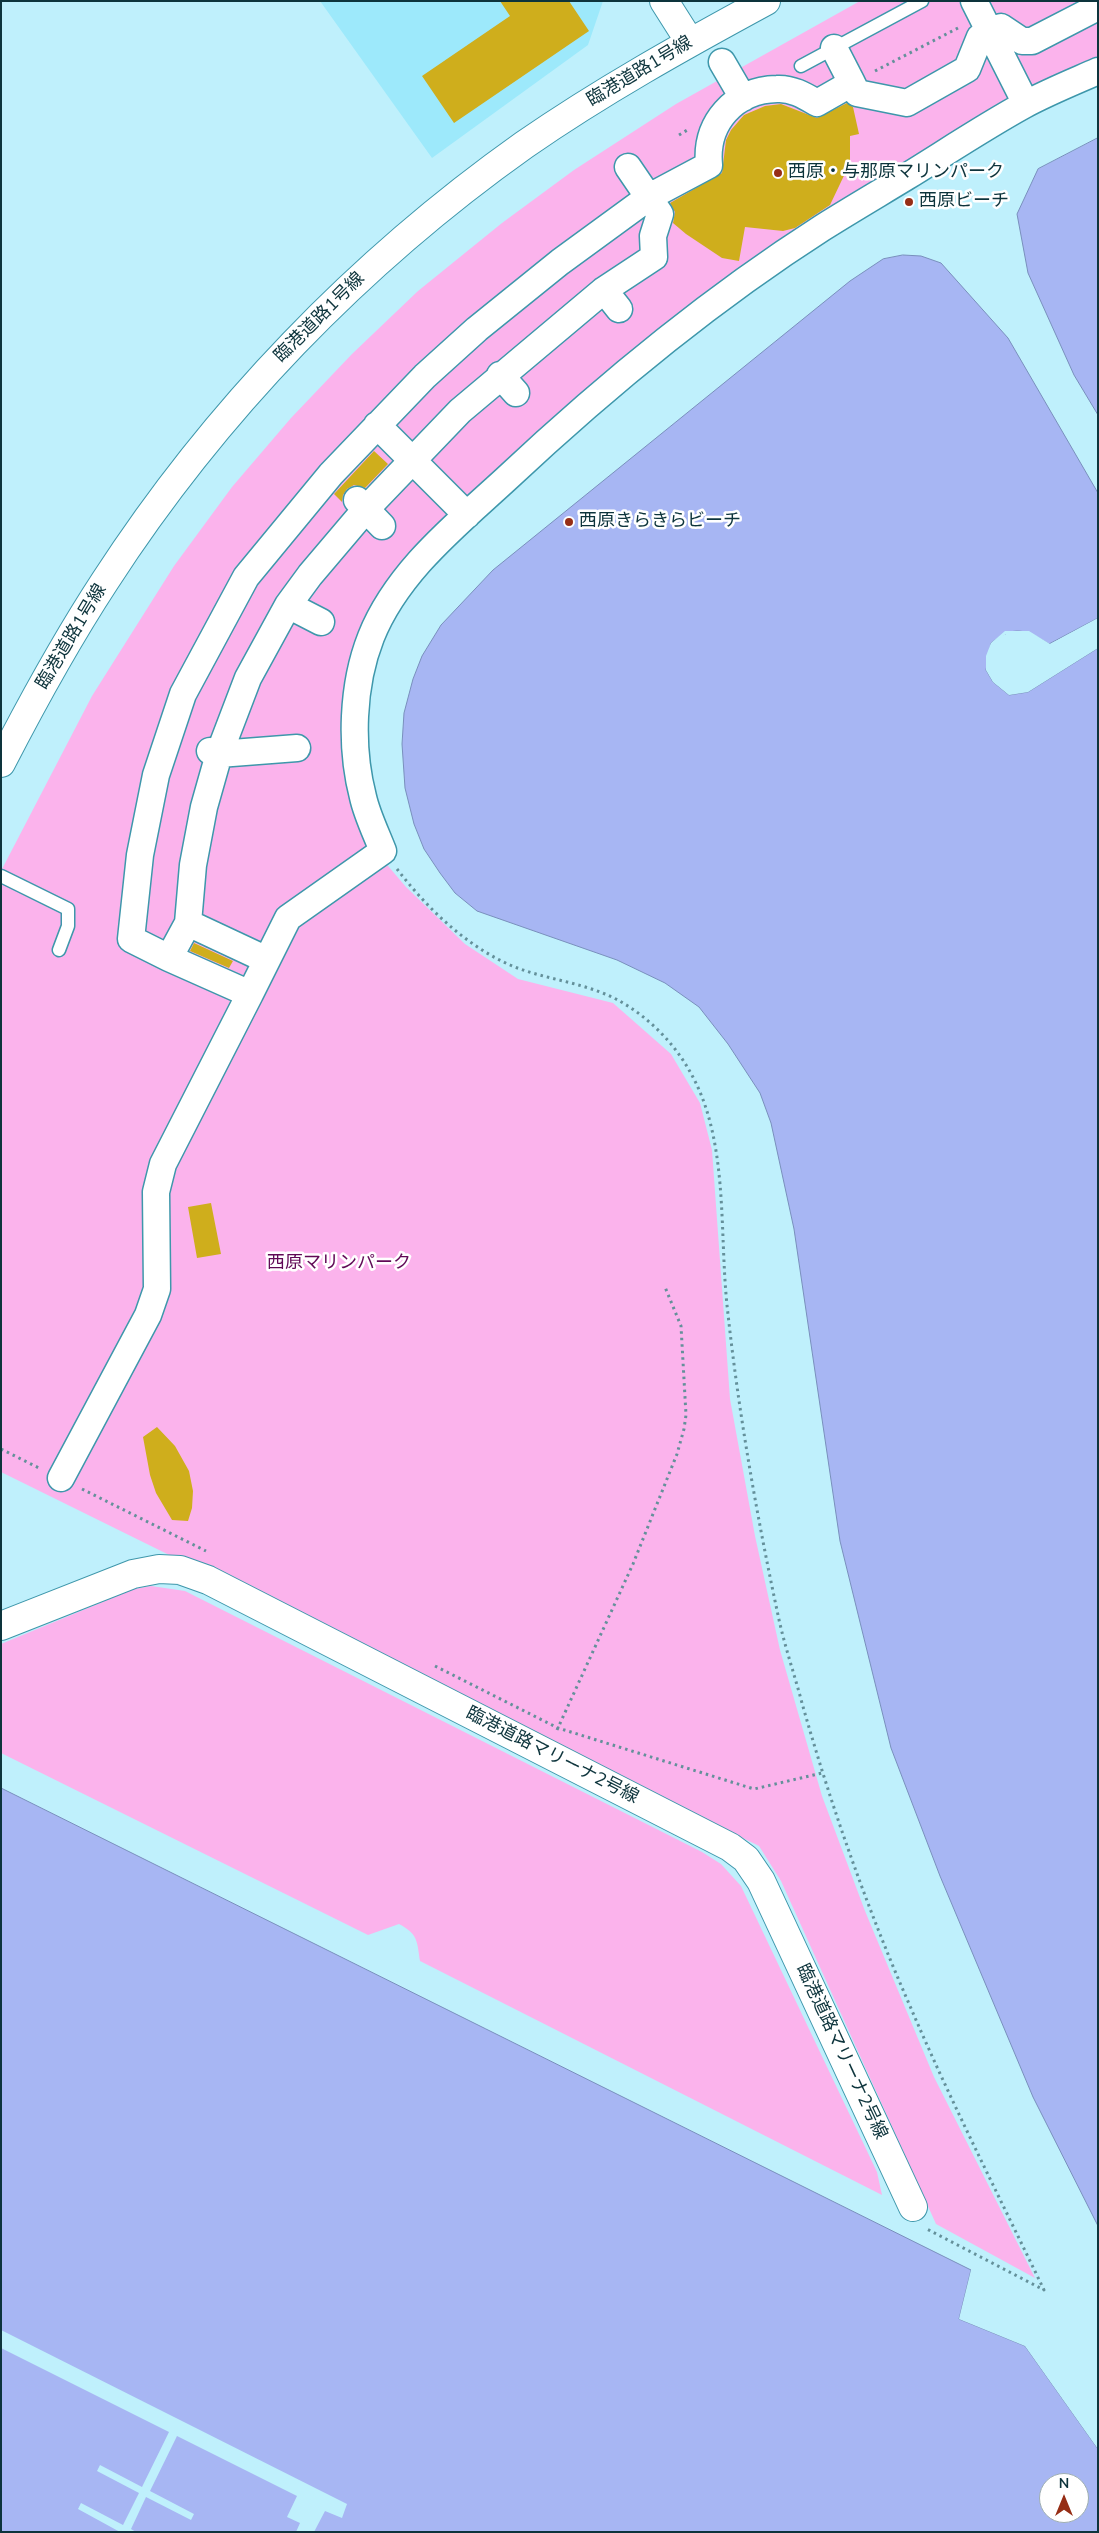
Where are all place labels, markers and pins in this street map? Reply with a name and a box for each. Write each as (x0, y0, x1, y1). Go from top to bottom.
place label: 西原・与那原マリンパーク (788, 162, 1004, 184)
marker: 西原・与那原マリンパーク (772, 167, 784, 179)
place label: 西原ビーチ (919, 191, 1009, 213)
marker: 西原ビーチ (903, 196, 915, 208)
place label: 西原きらきらビーチ (579, 511, 741, 533)
marker: 西原きらきらビーチ (563, 516, 575, 528)

